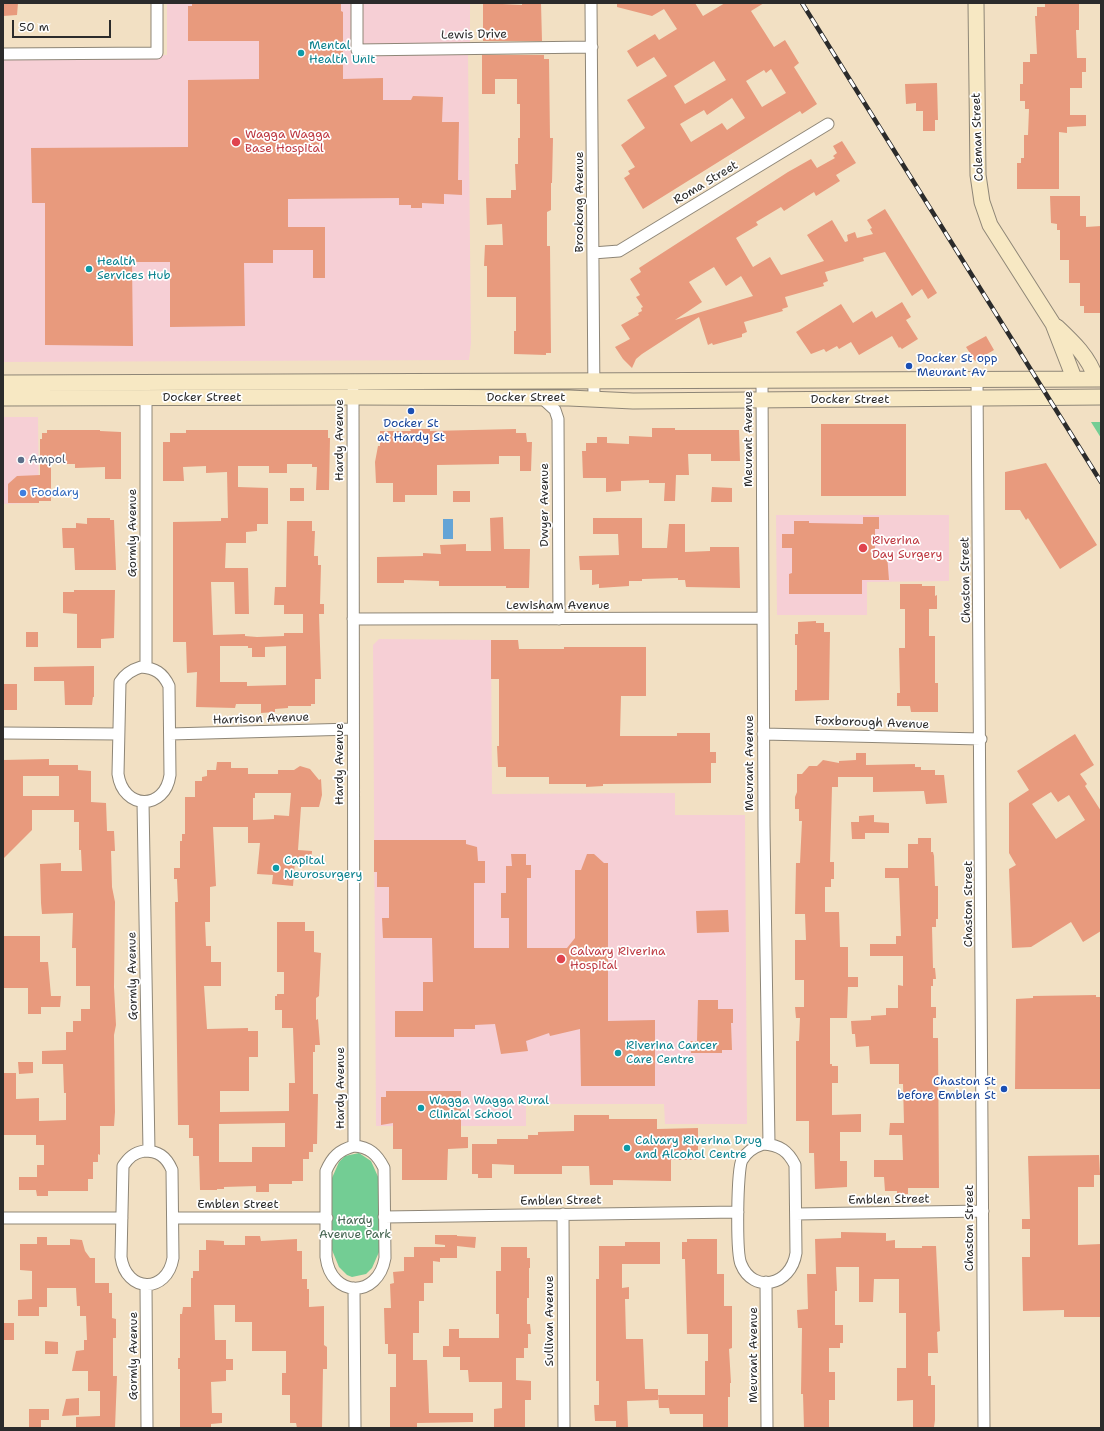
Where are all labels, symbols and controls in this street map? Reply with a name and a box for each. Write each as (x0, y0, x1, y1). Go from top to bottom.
scale bar (14, 12, 113, 38)
text: 50 m (19, 19, 49, 35)
street label: Lewis Drive (441, 27, 507, 43)
place label: Mental Health Unit (309, 39, 376, 67)
marker: Mental Health Unit (296, 48, 306, 58)
street label: Coleman Street (969, 92, 987, 182)
place label: Wagga Wagga Base Hospital (245, 128, 330, 156)
marker: Wagga Wagga Base Hospital (230, 136, 242, 148)
street label: Brookong Avenue (573, 151, 587, 253)
street label: Roma Street (671, 158, 741, 208)
place label: Health Services Hub (97, 255, 170, 283)
marker: Health Services Hub (84, 264, 94, 274)
place label: Docker St opp Meurant Av (917, 352, 997, 380)
marker: Docker St opp Meurant Av (904, 361, 914, 371)
street label: Docker Street (163, 391, 241, 405)
street label: Docker Street (487, 391, 565, 405)
street label: Meurant Avenue (742, 391, 756, 487)
street label: Docker Street (811, 393, 889, 407)
street label: Hardy Avenue (333, 399, 347, 481)
marker: Docker St at Hardy St (406, 406, 416, 416)
place label: Docker St at Hardy St (377, 417, 445, 445)
place label: Ampol (29, 453, 66, 467)
marker: Ampol (16, 455, 26, 465)
street label: Dwyer Avenue (538, 463, 552, 547)
place label: Foodary (31, 486, 79, 500)
marker: Foodary (18, 488, 28, 498)
street label: Gormly Avenue (126, 489, 140, 577)
place label: Riverina Day Surgery (872, 534, 942, 562)
street label: Chaston Street (958, 537, 974, 623)
marker: Riverina Day Surgery (857, 542, 869, 554)
street label: Lewisham Avenue (506, 599, 610, 613)
street label: Harrison Avenue (213, 710, 309, 728)
street label: Foxborough Avenue (815, 714, 929, 732)
street label: Meurant Avenue (743, 715, 757, 811)
street label: Hardy Avenue (333, 723, 347, 805)
place label: Capital Neurosurgery (284, 854, 362, 882)
street label: Chaston Street (962, 861, 976, 947)
marker: Capital Neurosurgery (271, 863, 281, 873)
street label: Gormly Avenue (125, 932, 141, 1020)
place label: Calvary Riverina Hospital (570, 945, 665, 973)
marker: Calvary Riverina Hospital (555, 953, 567, 965)
place label: Riverina Cancer Care Centre (626, 1039, 718, 1067)
street label: Hardy Avenue (334, 1047, 348, 1129)
marker: Riverina Cancer Care Centre (613, 1048, 623, 1058)
place label: Chaston St before Emblen St (897, 1075, 996, 1103)
marker: Chaston St before Emblen St (999, 1084, 1009, 1094)
place label: Wagga Wagga Rural Clinical School (429, 1094, 549, 1122)
marker: Wagga Wagga Rural Clinical School (416, 1103, 426, 1113)
place label: Calvary Riverina Drug and Alcohol Centre (635, 1134, 762, 1162)
marker: Calvary Riverina Drug and Alcohol Centre (622, 1143, 632, 1153)
street label: Chaston Street (963, 1185, 977, 1271)
street label: Emblen Street (848, 1192, 930, 1208)
street label: Emblen Street (520, 1193, 602, 1209)
street label: Emblen Street (197, 1198, 279, 1212)
park label: Hardy Avenue Park (319, 1214, 391, 1242)
street label: Sullivan Avenue (543, 1275, 557, 1367)
street label: Meurant Avenue (747, 1307, 761, 1403)
street label: Gormly Avenue (127, 1312, 141, 1400)

